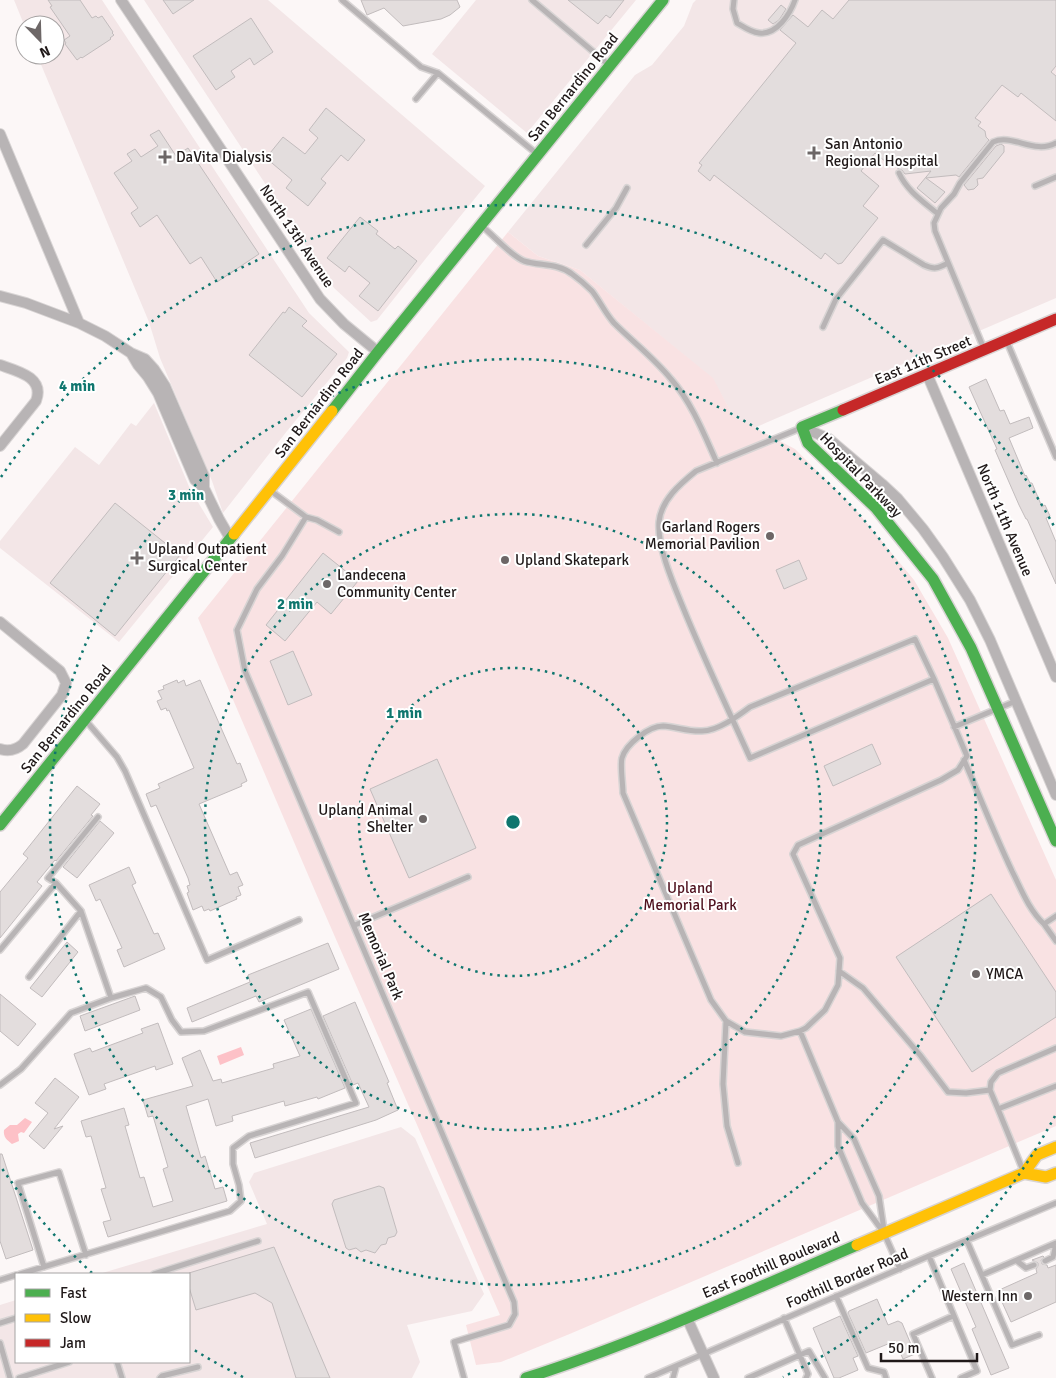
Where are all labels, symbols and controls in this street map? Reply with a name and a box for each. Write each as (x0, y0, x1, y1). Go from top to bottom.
north arrow (15, 15, 65, 65)
street label: San Bernardino Road (524, 29, 622, 145)
text: N (37, 42, 53, 61)
place label: San Antonio Regional Hospital (825, 135, 938, 170)
marker: San Antonio Regional Hospital (807, 146, 821, 160)
place label: DaVita Dialysis (176, 148, 272, 166)
marker: DaVita Dialysis (158, 150, 172, 164)
street label: North 13th Avenue (256, 181, 338, 291)
street label: East 11th Street (872, 332, 974, 388)
street label: San Bernardino Road (271, 345, 367, 461)
text: 4 min (59, 377, 95, 395)
street label: Hospital Parkway (816, 429, 906, 521)
street label: North 11th Avenue (973, 461, 1037, 579)
text: 3 min (168, 486, 204, 504)
place label: Garland Rogers Memorial Pavilion (645, 518, 760, 553)
marker: Garland Rogers Memorial Pavilion (764, 530, 776, 542)
place label: Upland Outpatient Surgical Center (148, 540, 267, 575)
marker: Upland Outpatient Surgical Center (130, 551, 144, 565)
place label: Upland Skatepark (515, 551, 629, 569)
marker: Upland Skatepark (499, 554, 511, 566)
place label: Landecena Community Center (337, 566, 457, 601)
marker: Landecena Community Center (321, 578, 333, 590)
text: 2 min (277, 595, 313, 613)
street label: San Bernardino Road (17, 661, 115, 777)
text: 1 min (386, 704, 422, 722)
place label: Upland Animal Shelter (318, 801, 413, 836)
marker: Upland Animal Shelter (417, 813, 429, 825)
centre of rings (504, 813, 522, 831)
park label: Upland Memorial Park (643, 879, 737, 914)
street label: Memorial Park (354, 910, 408, 1003)
place label: YMCA (986, 965, 1024, 983)
marker: YMCA (970, 968, 982, 980)
street label: East Foothill Boulevard (699, 1228, 843, 1302)
street label: Foothill Border Road (783, 1244, 911, 1312)
legend (15, 1273, 190, 1363)
text: Fast (60, 1284, 87, 1302)
place label: Western Inn (941, 1287, 1018, 1305)
marker: Western Inn (1022, 1290, 1034, 1302)
text: Slow (60, 1309, 91, 1327)
scale bar (881, 1330, 977, 1362)
text: Jam (60, 1334, 86, 1352)
text: 50 m (888, 1339, 919, 1357)

